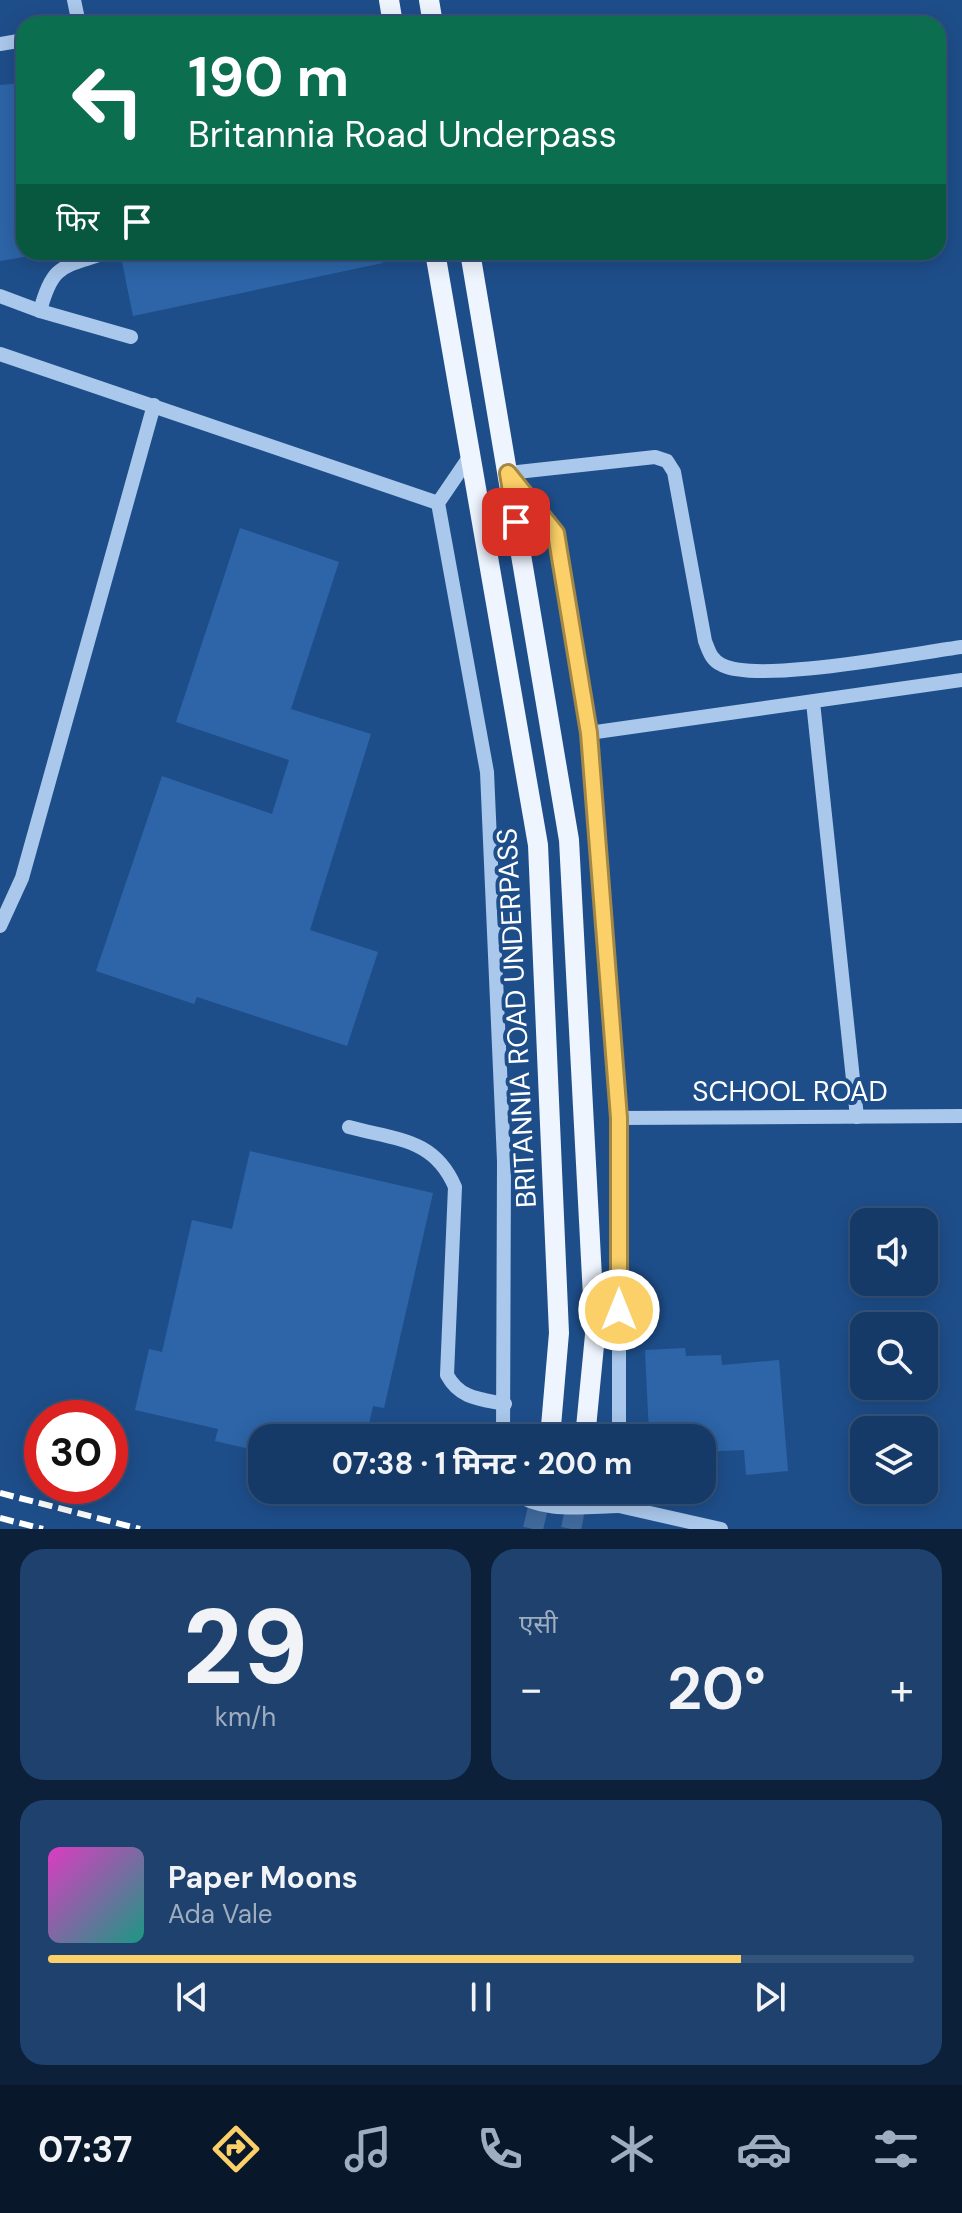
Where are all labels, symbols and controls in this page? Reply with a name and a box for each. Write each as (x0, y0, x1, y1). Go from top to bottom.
text: 190 m (188, 40, 349, 113)
icon: left (56, 48, 160, 152)
text: Britannia Road Underpass (188, 111, 617, 158)
icon: arrive (115, 200, 159, 244)
text: फिर (56, 201, 99, 240)
pin (482, 488, 550, 556)
icon: arrive (494, 500, 538, 544)
street label: BRITANNIA ROAD UNDERPASS (488, 827, 545, 1209)
street label: SCHOOL ROAD (692, 1073, 888, 1110)
map controls (850, 1208, 938, 1504)
button: sound (850, 1208, 938, 1296)
position arrow (577, 1268, 661, 1352)
button: search (850, 1312, 938, 1400)
speed limit sign: 30 (24, 1400, 128, 1504)
button: layers (850, 1416, 938, 1504)
text: 07:38 · 1 मिनट · 200 m (332, 1444, 632, 1483)
text: 29 (183, 1580, 308, 1715)
text: एसी (519, 1607, 558, 1641)
text: 20° (667, 1649, 766, 1728)
text: − (519, 1660, 543, 1718)
text: + (890, 1660, 914, 1718)
text: km/h (215, 1700, 276, 1734)
text: Paper Moons (168, 1858, 358, 1897)
text: Ada Vale (168, 1897, 273, 1931)
icon: previous (170, 1975, 214, 2019)
icon: pause (459, 1975, 503, 2019)
icon: next (748, 1975, 792, 2019)
icon: directions (208, 2121, 264, 2177)
icon: music (340, 2121, 396, 2177)
icon: phone (472, 2121, 528, 2177)
icon: climate (604, 2121, 660, 2177)
icon: car (736, 2121, 792, 2177)
icon: filters (868, 2121, 924, 2177)
text: 07:37 (38, 2126, 132, 2173)

